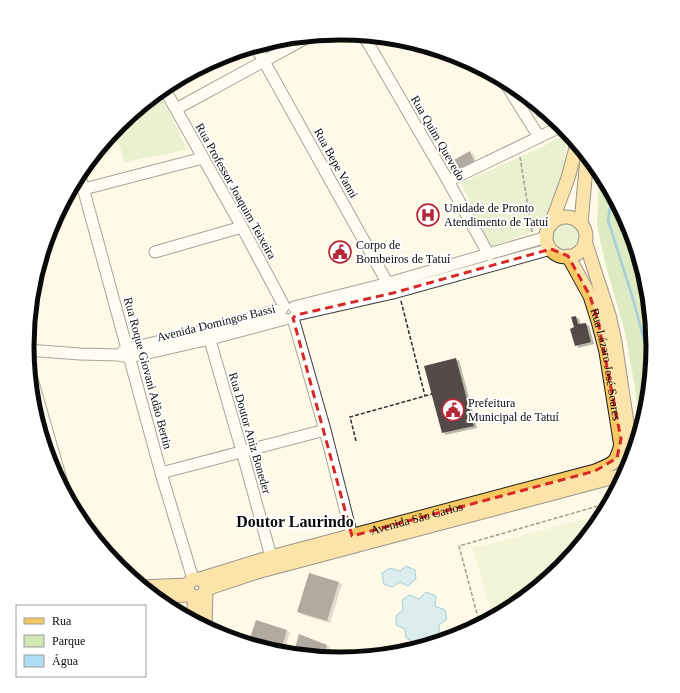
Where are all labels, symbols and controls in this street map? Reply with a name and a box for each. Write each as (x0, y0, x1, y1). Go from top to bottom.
street label: Rua Quim Quevedo (408, 93, 468, 183)
street label: Rua Professor Joaquim Teixeira (193, 121, 280, 262)
street label: Rua Bepe Vanni (311, 126, 361, 201)
place label: Unidade de Pronto Atendimento de Tatuí (444, 201, 549, 229)
hospital icon: Unidade de Pronto Atendimento de Tatuí (415, 202, 441, 228)
place label: Corpo de Bombeiros de Tatuí (356, 238, 451, 266)
public building icon: Corpo de Bombeiros de Tatuí (327, 239, 353, 265)
street label: Rua Roque Giovani Adão Bertin (121, 296, 175, 450)
street label: Avenida Domingos Bassi (155, 301, 277, 345)
street label: Rua Lázaro José Soares (587, 306, 624, 422)
street label: Rua Doutor Aniz Boneder (226, 371, 274, 495)
place label: Prefeitura Municipal de Tatuí (468, 396, 560, 424)
public building icon: Prefeitura Municipal de Tatuí (440, 397, 466, 423)
street label: Avenida São Carlos (369, 499, 465, 537)
district label: Doutor Laurindo (236, 513, 354, 530)
legend (16, 605, 146, 677)
text: Rua (52, 614, 72, 628)
text: Parque (52, 634, 85, 648)
text: Água (52, 654, 79, 668)

